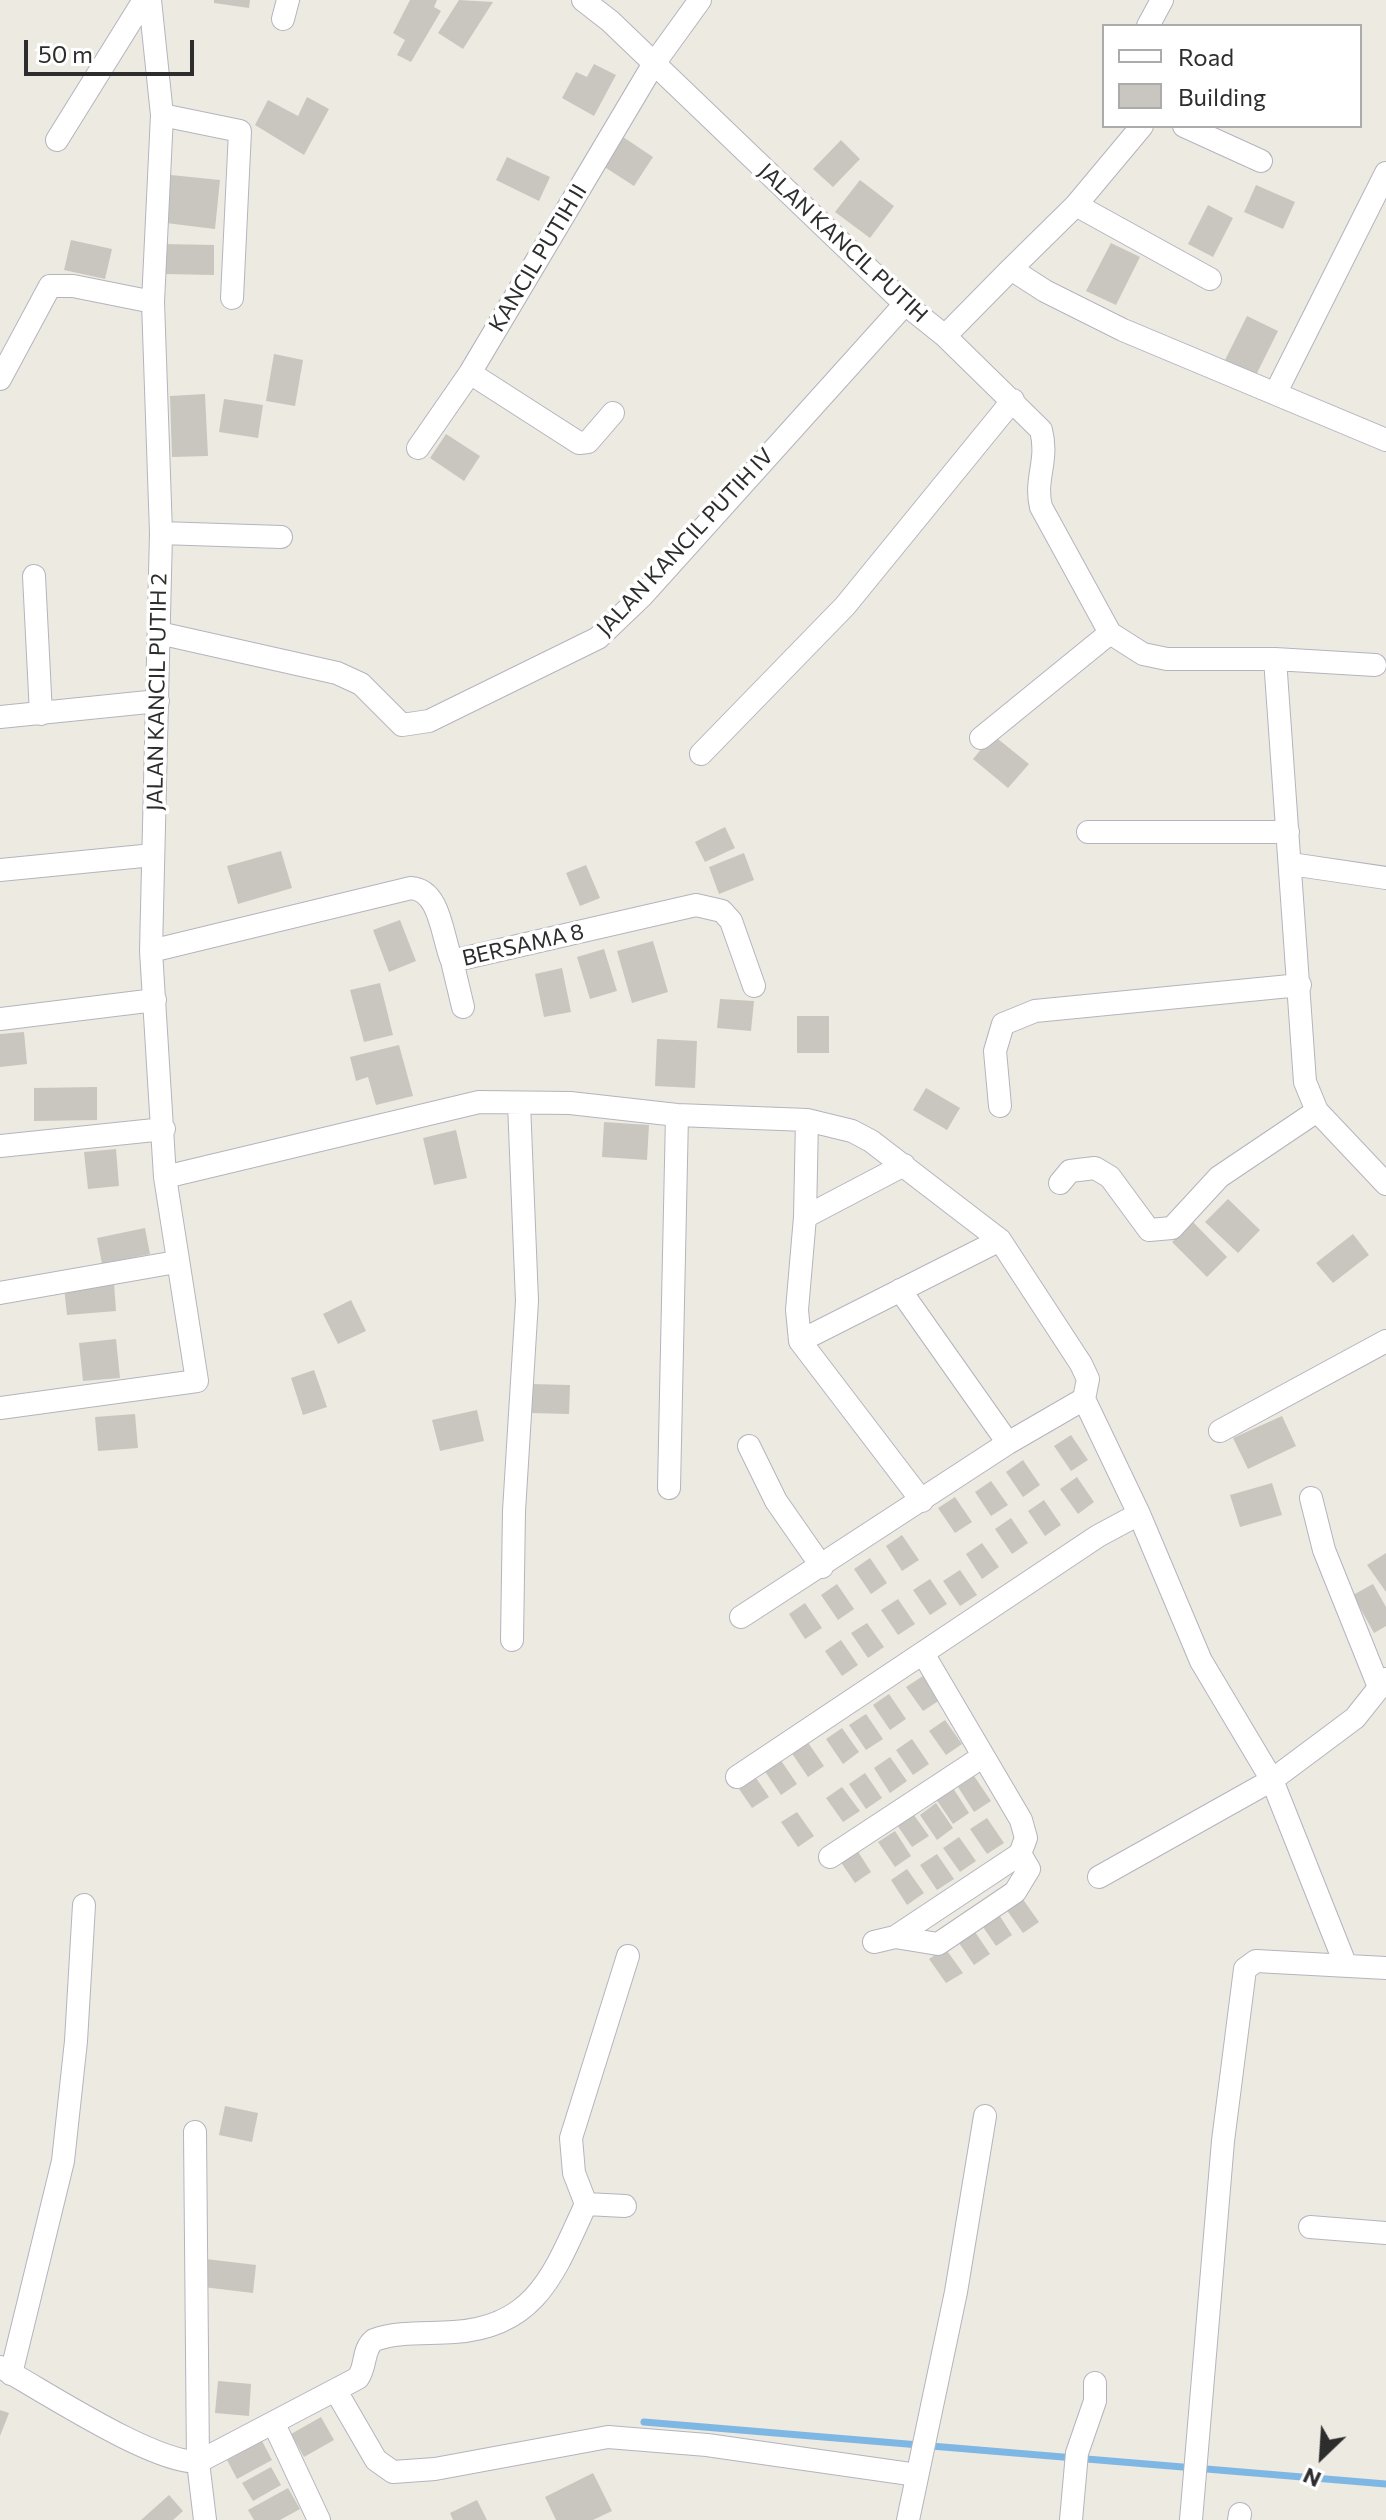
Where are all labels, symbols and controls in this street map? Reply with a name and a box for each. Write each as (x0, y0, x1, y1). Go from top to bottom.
scale bar (28, 24, 198, 74)
legend (1102, 24, 1362, 128)
text: 50 m (38, 39, 93, 68)
text: Road (1178, 42, 1234, 71)
text: Building (1178, 82, 1266, 111)
street label: JALAN KANCIL PUTIH (753, 158, 933, 328)
street label: KANCIL PUTIH II (484, 179, 592, 337)
street label: JALAN KANCIL PUTIH IV (591, 443, 779, 641)
street label: JALAN KANCIL PUTIH 2 (142, 573, 172, 811)
street label: BERSAMA 8 (460, 918, 586, 972)
north arrow (1282, 2416, 1362, 2496)
text: N (1298, 2462, 1325, 2494)

